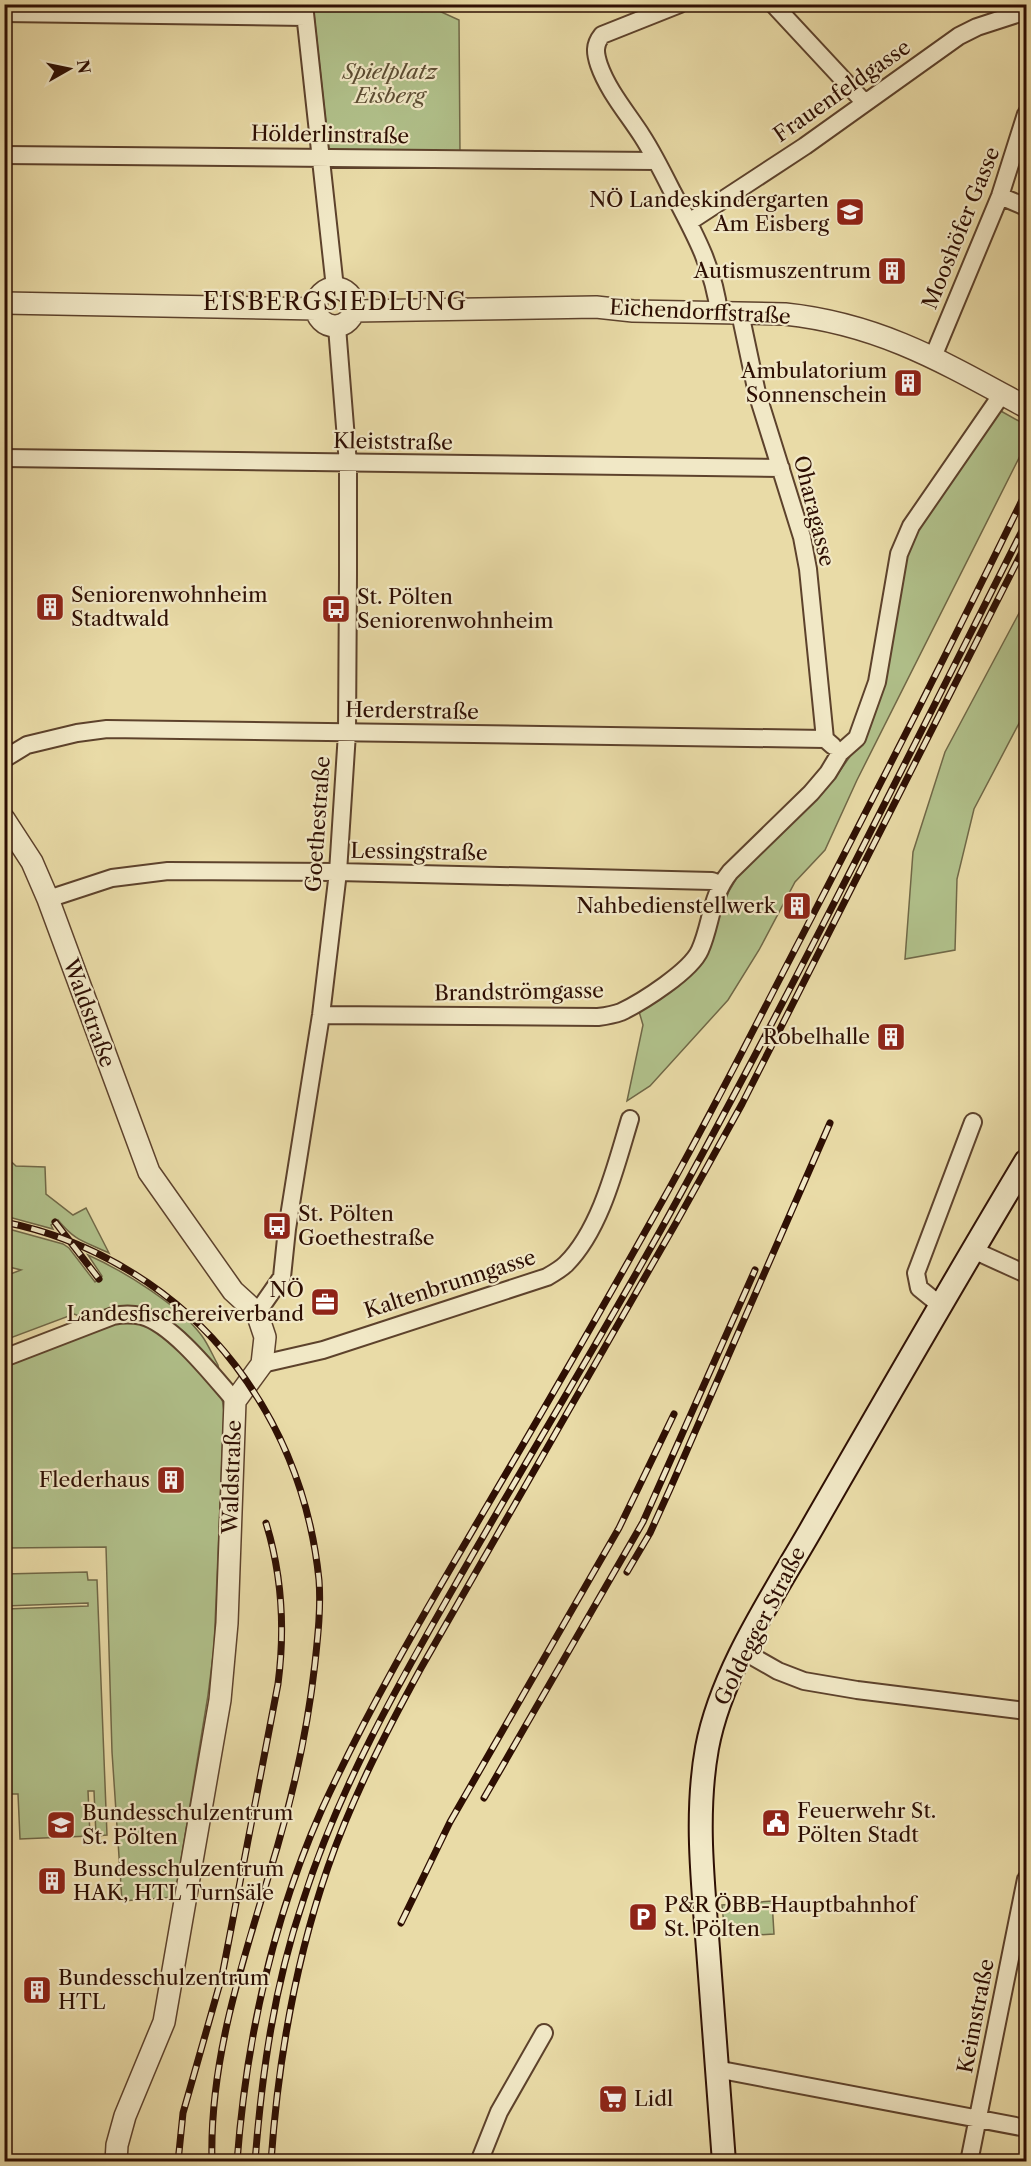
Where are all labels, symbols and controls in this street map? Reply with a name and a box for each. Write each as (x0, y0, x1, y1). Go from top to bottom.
street label: Frauenfeldgasse (768, 34, 915, 147)
north arrow (39, 39, 99, 99)
text: N (73, 58, 95, 75)
park label: Spielplatz Eisberg (341, 59, 439, 108)
street label: Hölderlinstraße (251, 121, 409, 148)
street label: Mooshöfer Gasse (917, 143, 1004, 313)
place label: NÖ Landeskindergarten Am Eisberg (589, 187, 830, 236)
school or university icon: NÖ Landeskindergarten Am Eisberg (834, 196, 866, 228)
building icon: Autismuszentrum (876, 255, 908, 287)
place label: Autismuszentrum (693, 258, 871, 283)
district label: EISBERGSIEDLUNG (203, 287, 467, 316)
street label: Eichendorffstraße (609, 294, 791, 329)
place label: Ambulatorium Sonnenschein (740, 358, 887, 407)
building icon: Ambulatorium Sonnenschein (892, 367, 924, 399)
street label: Kleiststraße (333, 428, 453, 455)
street label: Oharagasse (789, 453, 840, 569)
place label: Seniorenwohnheim Stadtwald (71, 582, 268, 631)
place label: St. Pölten Seniorenwohnheim (357, 584, 554, 633)
building icon: Seniorenwohnheim Stadtwald (34, 591, 66, 623)
bus stop icon: St. Pölten Seniorenwohnheim (320, 593, 352, 625)
street label: Herderstraße (345, 697, 479, 724)
street label: Goethestraße (300, 755, 335, 893)
street label: Lessingstraße (350, 838, 488, 865)
building icon: Nahbedienstellwerk (781, 890, 813, 922)
place label: Nahbedienstellwerk (576, 893, 777, 918)
street label: Waldstraße (58, 954, 121, 1071)
street label: Brandströmgasse (434, 978, 604, 1005)
building icon: Robelhalle (875, 1021, 907, 1053)
place label: Robelhalle (763, 1024, 870, 1049)
place label: St. Pölten Goethestraße (298, 1201, 435, 1250)
bus stop icon: St. Pölten Goethestraße (261, 1210, 293, 1242)
street label: Kaltenbrunngasse (361, 1244, 539, 1323)
place label: NÖ Landesfischereiverband (66, 1277, 304, 1326)
office icon: NÖ Landesfischereiverband (309, 1286, 341, 1318)
street label: Waldstraße (217, 1420, 246, 1535)
building icon: Flederhaus (155, 1464, 187, 1496)
place label: Flederhaus (39, 1467, 150, 1492)
street label: Goldegger Straße (709, 1542, 810, 1709)
place label: Feuerwehr St. Pölten Stadt (797, 1798, 936, 1847)
place label: Bundesschulzentrum St. Pölten (82, 1800, 294, 1849)
public building icon: Feuerwehr St. Pölten Stadt (760, 1807, 792, 1839)
school or university icon: Bundesschulzentrum St. Pölten (45, 1809, 77, 1841)
place label: Bundesschulzentrum HAK, HTL Turnsäle (73, 1856, 285, 1905)
building icon: Bundesschulzentrum HAK, HTL Turnsäle (36, 1865, 68, 1897)
place label: P&R ÖBB-Hauptbahnhof St. Pölten (664, 1892, 918, 1941)
parking icon: P&R ÖBB-Hauptbahnhof St. Pölten (627, 1901, 659, 1933)
street label: Keimstraße (952, 1957, 999, 2075)
place label: Bundesschulzentrum HTL (58, 1965, 270, 2014)
building icon: Bundesschulzentrum HTL (21, 1974, 53, 2006)
supermarket icon: Lidl (597, 2083, 629, 2115)
place label: Lidl (634, 2086, 673, 2111)

